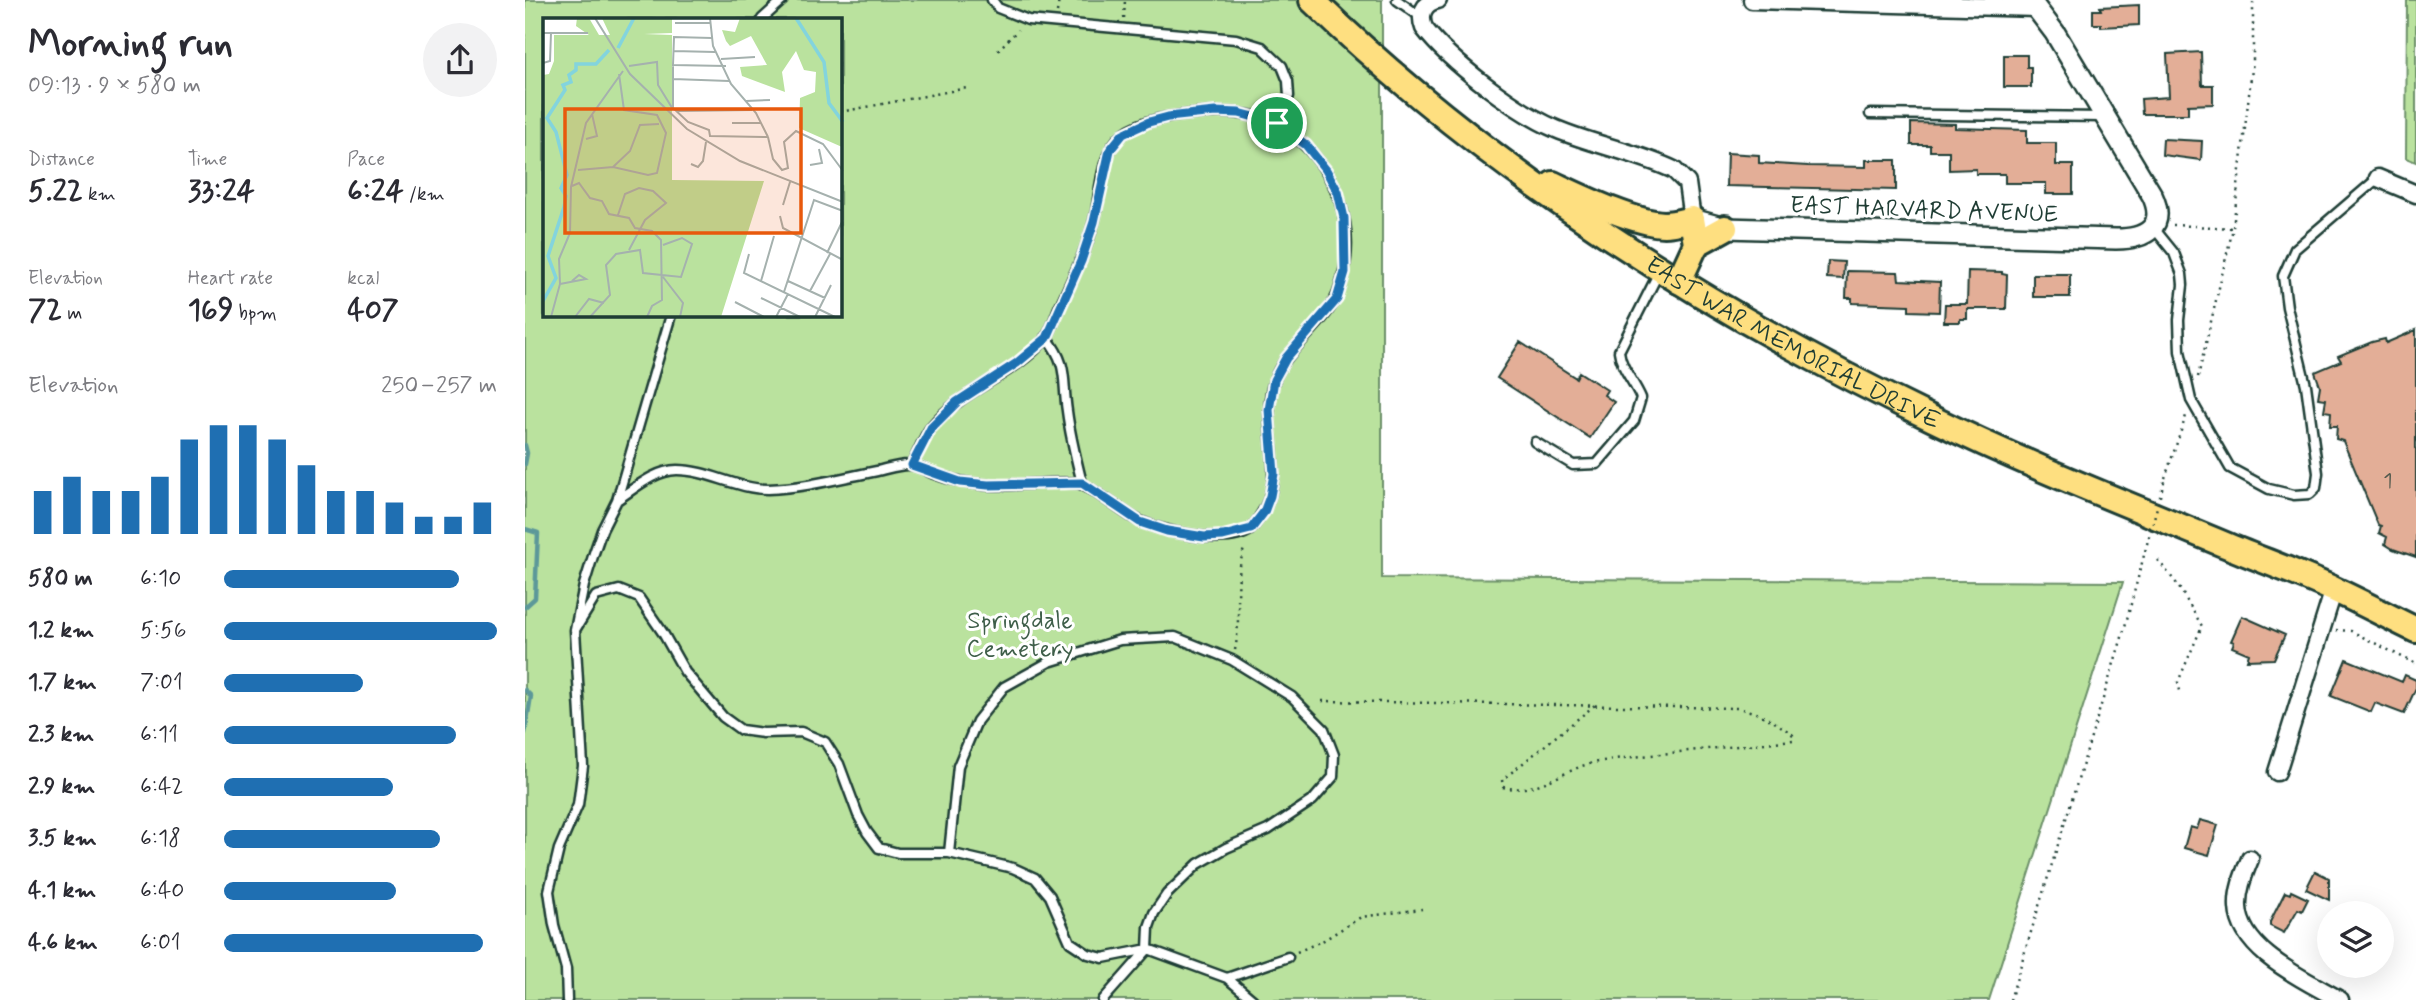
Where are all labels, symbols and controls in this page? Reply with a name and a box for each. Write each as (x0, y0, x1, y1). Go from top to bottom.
inset map (543, 18, 842, 317)
text: Morning run (28, 20, 233, 69)
button: share (423, 23, 497, 97)
text: 09:13 · 9 × 580 m (28, 71, 201, 101)
pin (1247, 93, 1307, 153)
icon: arrive (1258, 104, 1296, 142)
text: Distance (28, 147, 95, 172)
text: Time (188, 147, 227, 172)
text: Pace (347, 147, 385, 172)
text: 5.22 (28, 172, 83, 211)
text: 33:24 (188, 172, 255, 211)
text: 6:24 (347, 172, 404, 211)
text: km (83, 182, 116, 207)
text: /km (404, 182, 445, 207)
street label: EAST HARVARD AVENUE (1789, 190, 2059, 231)
street label: EAST WAR MEMORIAL DRIVE (1639, 250, 1945, 437)
text: Elevation (28, 266, 103, 291)
text: Heart rate (188, 266, 273, 291)
text: kcal (347, 266, 379, 291)
text: 72 (28, 291, 62, 330)
text: 169 (188, 291, 233, 330)
text: 407 (347, 291, 399, 330)
text: m (62, 301, 82, 326)
text: bpm (233, 301, 277, 326)
text: Elevation (28, 371, 119, 401)
text: 250–257 m (381, 371, 497, 401)
house number: 1 (2383, 467, 2393, 495)
text: 580 m (28, 564, 93, 594)
text: 6:10 (140, 564, 181, 594)
park label: Springdale Cemetery (966, 606, 1074, 665)
text: 1.2 km (28, 616, 94, 646)
text: 5:56 (140, 616, 186, 646)
text: 1.7 km (28, 668, 97, 698)
text: 7:01 (140, 668, 183, 698)
text: 2.3 km (28, 720, 94, 750)
text: 6:11 (140, 720, 178, 750)
text: 2.9 km (28, 772, 95, 802)
text: 6:42 (140, 772, 183, 802)
text: 3.5 km (28, 824, 97, 854)
text: 6:18 (140, 824, 181, 854)
text: 4.1 km (28, 876, 96, 906)
text: 6:40 (140, 876, 184, 906)
map controls (2317, 901, 2394, 978)
button: layers (2317, 901, 2394, 978)
text: 4.6 km (28, 928, 98, 958)
text: 6:01 (140, 928, 181, 958)

